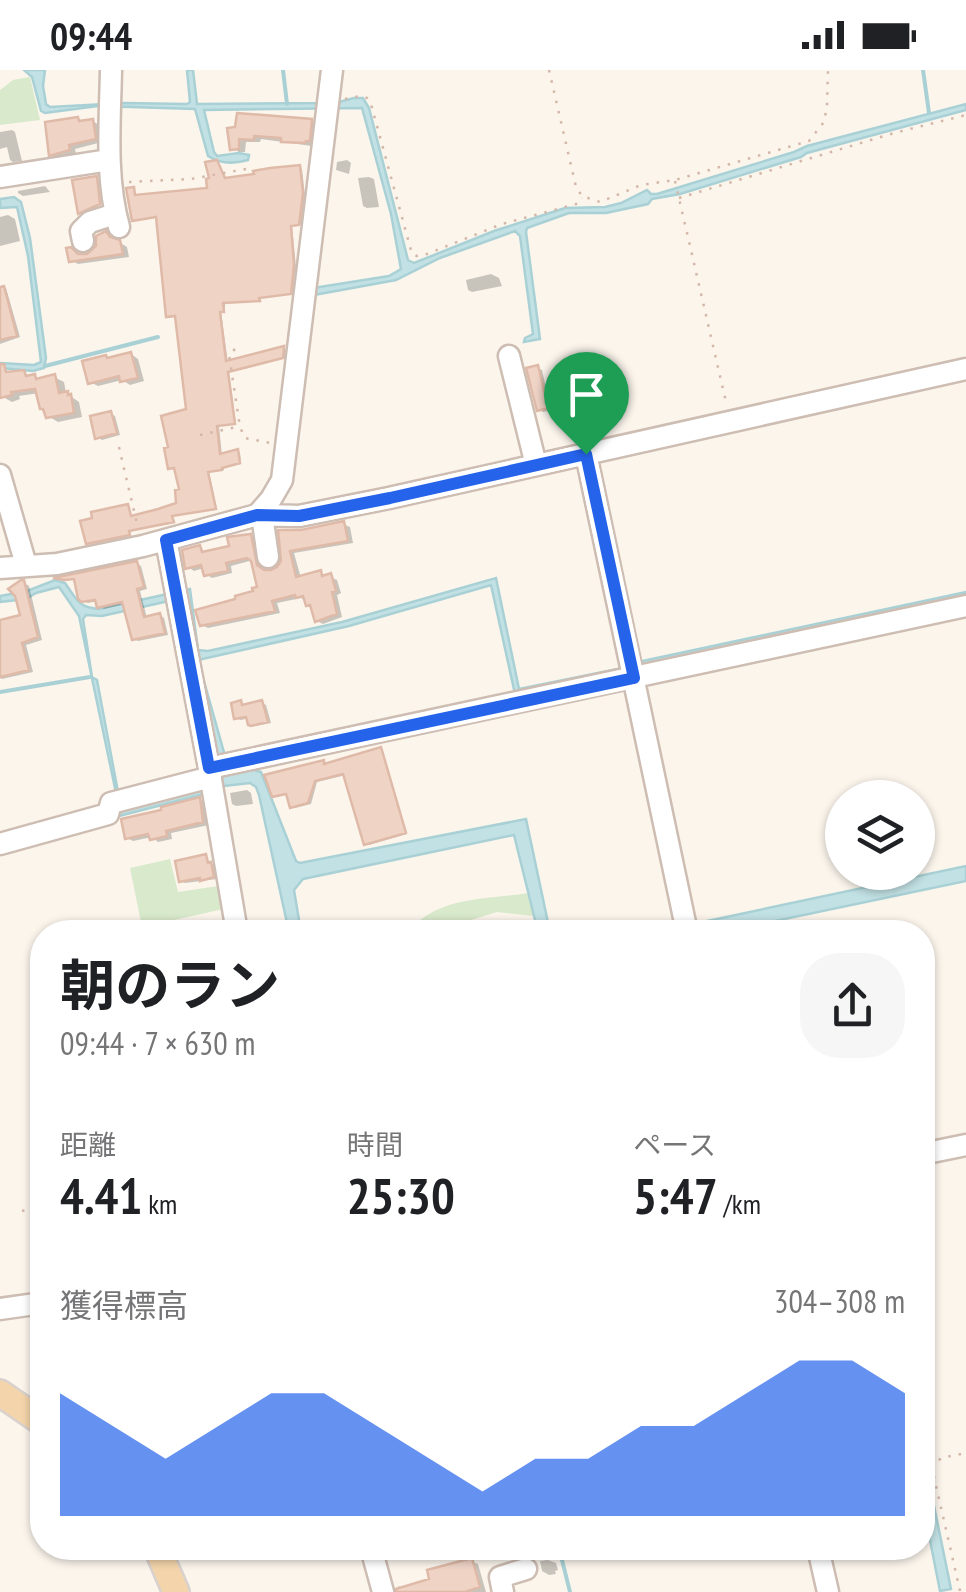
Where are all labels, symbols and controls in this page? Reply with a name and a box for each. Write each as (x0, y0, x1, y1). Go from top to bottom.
text: 09:44 (50, 11, 132, 60)
pin (544, 352, 629, 455)
icon: arrive (559, 367, 614, 422)
map controls (825, 780, 935, 890)
button: layers (825, 780, 935, 890)
text: 朝のラン (60, 949, 280, 1020)
button: share (800, 953, 905, 1058)
text: 09:44 · 7 × 630 m (60, 1022, 255, 1064)
text: 距離 (60, 1126, 116, 1163)
text: 時間 (347, 1126, 403, 1163)
text: ペース (633, 1126, 716, 1163)
text: 4.41 (60, 1163, 142, 1228)
text: 25:30 (347, 1163, 455, 1228)
text: 5:47 (633, 1163, 718, 1228)
text: km (142, 1185, 177, 1222)
text: /km (718, 1185, 761, 1222)
text: 304–308 m (774, 1280, 905, 1322)
text: 獲得標高 (60, 1284, 188, 1326)

